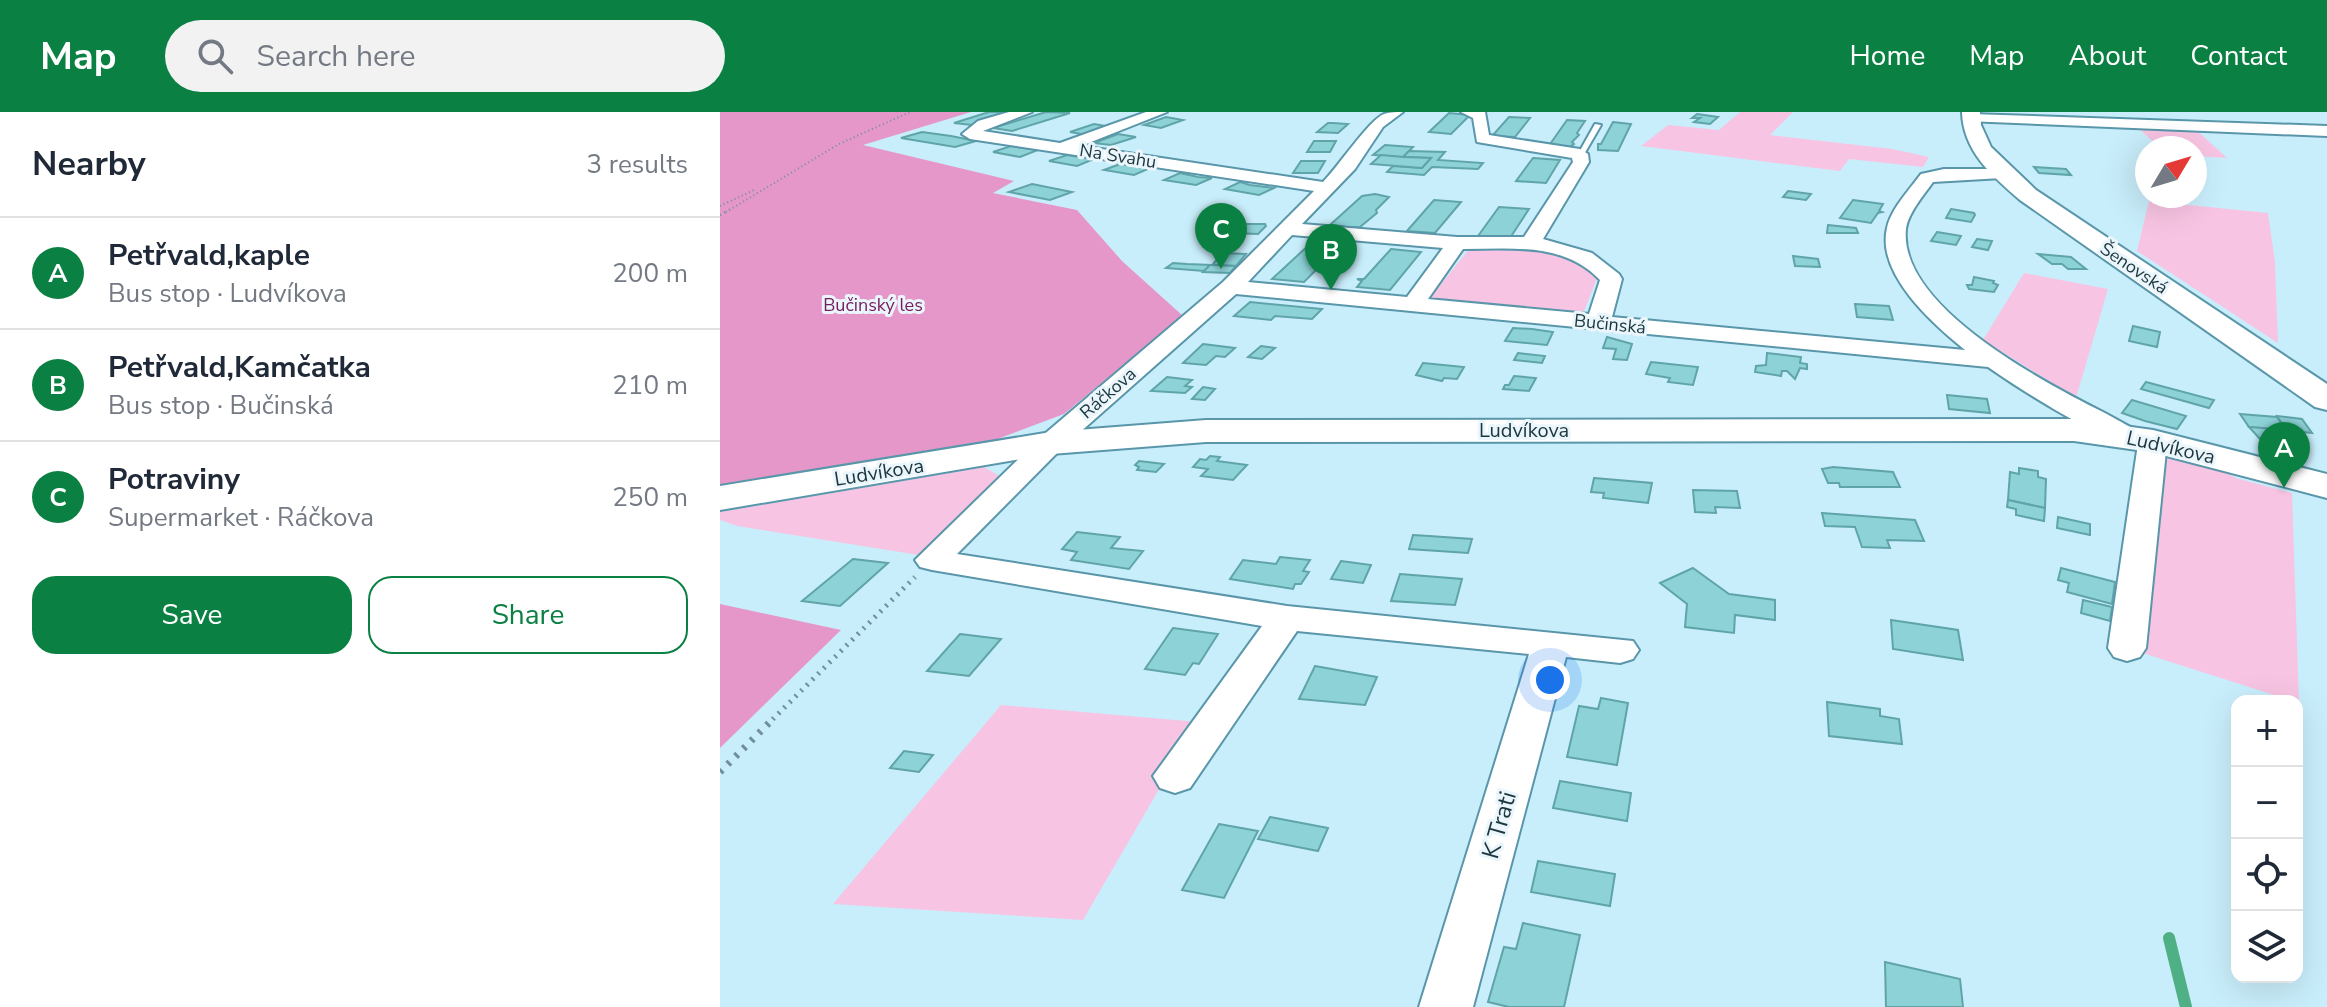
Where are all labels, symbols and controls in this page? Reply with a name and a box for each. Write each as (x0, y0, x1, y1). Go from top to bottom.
search box (165, 20, 725, 92)
text: Map (40, 31, 117, 82)
icon: search (193, 34, 237, 78)
text: Search here (257, 36, 416, 77)
text: Home (1850, 37, 1925, 75)
text: Map (1969, 37, 2024, 75)
text: About (2068, 37, 2146, 75)
text: Contact (2190, 37, 2287, 75)
north arrow (2135, 136, 2207, 208)
street label: Na Svahu (1078, 138, 1158, 174)
text: Nearby (32, 141, 146, 187)
text: 3 results (587, 147, 688, 182)
pin: C (1195, 203, 1247, 269)
pin: B (1305, 224, 1357, 290)
text: Petřvald,kaple (108, 235, 310, 276)
street label: Šenovská (2095, 237, 2173, 299)
text: A (48, 256, 68, 291)
text: 200 m (612, 256, 688, 291)
text: Bus stop · Ludvíkova (108, 276, 347, 311)
park label: Bučinský les (823, 293, 923, 317)
street label: Bučinská (1573, 308, 1647, 340)
text: Petřvald,Kamčatka (108, 347, 371, 388)
street label: Ráčkova (1075, 362, 1141, 424)
text: B (49, 368, 67, 403)
text: 210 m (612, 368, 688, 403)
text: Bus stop · Bučinská (108, 388, 334, 423)
street label: Ludvíkova (1479, 417, 1569, 444)
pin: A (2258, 422, 2310, 488)
street label: Ludvíkova (2124, 424, 2218, 471)
street label: Ludvíkova (832, 452, 926, 493)
text: Potraviny (108, 459, 240, 500)
text: C (49, 480, 67, 515)
text: 250 m (612, 480, 688, 515)
text: Supermarket · Ráčkova (108, 500, 374, 535)
button: Save (32, 576, 352, 654)
button: Share (368, 576, 688, 654)
your location (1530, 660, 1570, 700)
map controls (2231, 695, 2303, 983)
button: + (2231, 695, 2303, 767)
button: − (2231, 767, 2303, 839)
street label: K Trati (1474, 787, 1524, 863)
button: locate (2231, 839, 2303, 911)
button: layers (2231, 911, 2303, 983)

